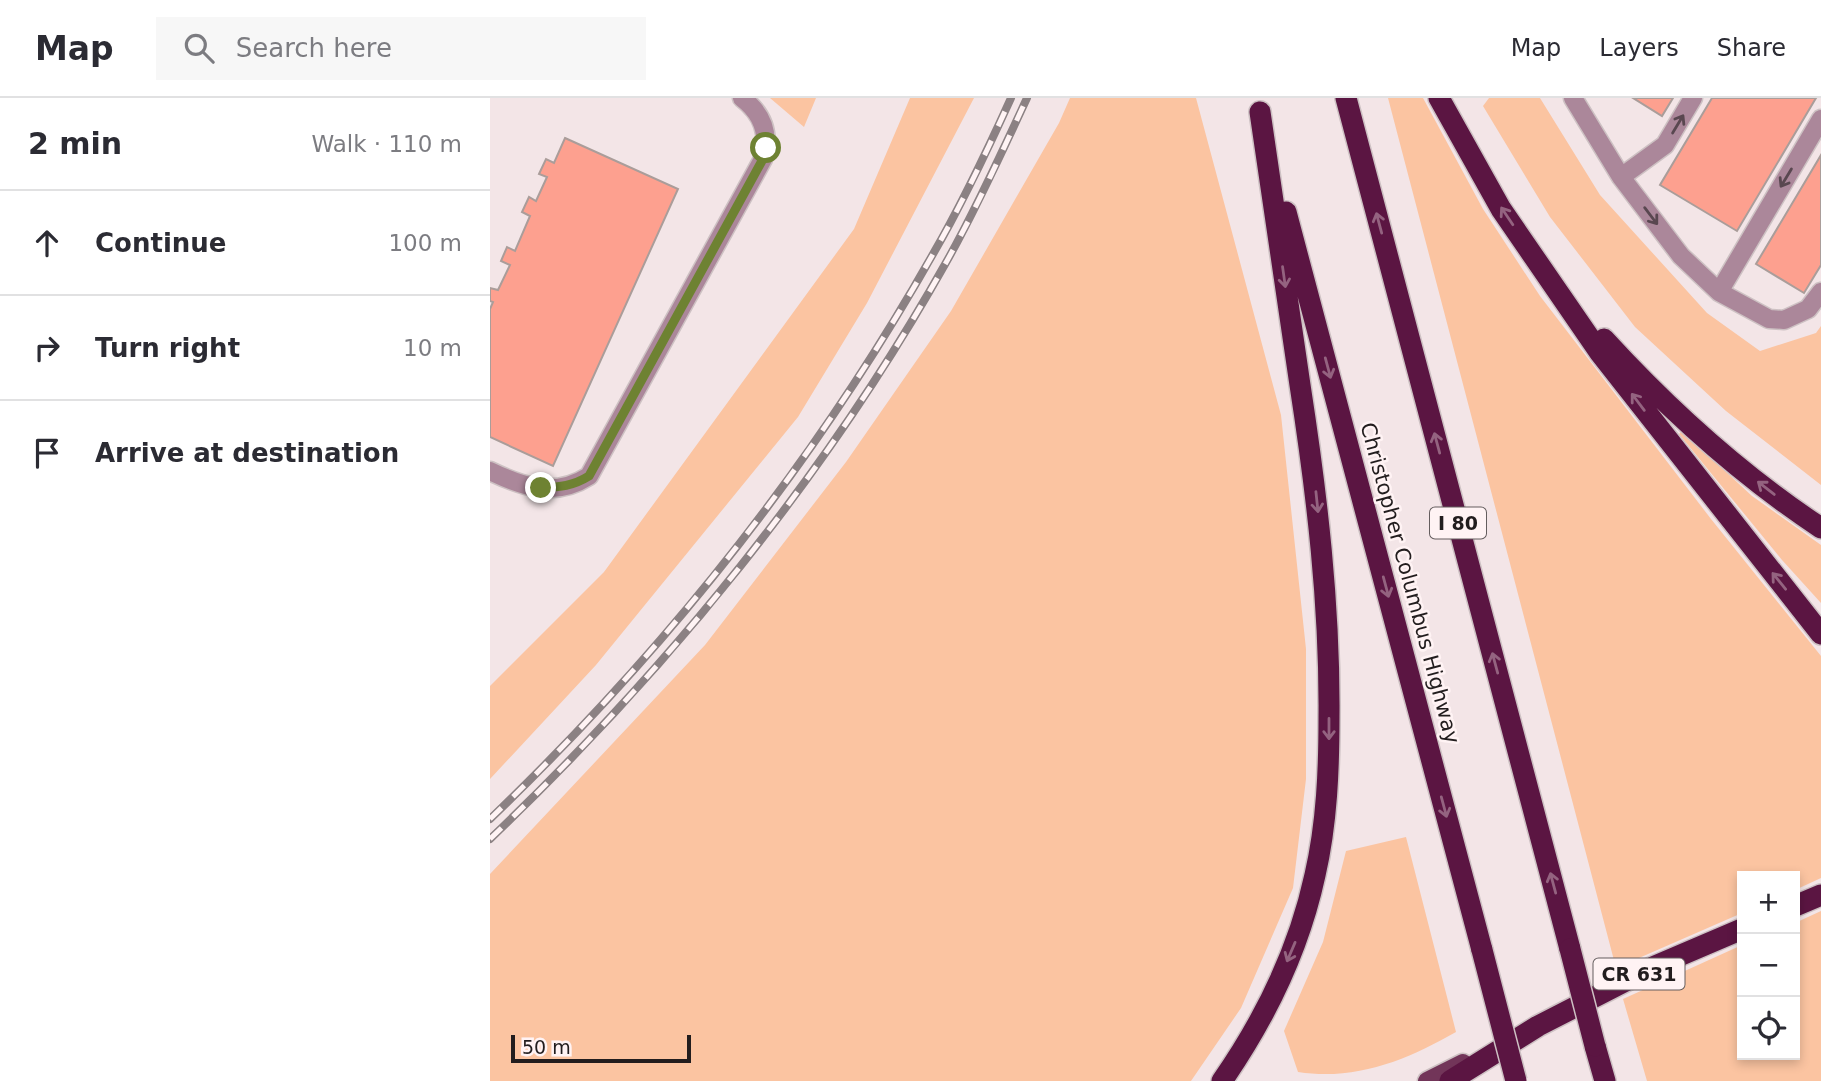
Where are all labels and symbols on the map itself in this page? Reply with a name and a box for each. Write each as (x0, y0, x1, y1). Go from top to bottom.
one-way arrow (1672, 114, 1685, 135)
route start (750, 132, 781, 163)
one-way arrow (1779, 167, 1793, 187)
one-way arrow (1500, 207, 1514, 226)
one-way arrow (1643, 207, 1658, 225)
one-way arrow (1372, 212, 1385, 234)
one-way arrow (1278, 265, 1291, 287)
one-way arrow (1322, 356, 1335, 378)
one-way arrow (1630, 394, 1645, 412)
street label: Christopher Columbus Highway (1356, 420, 1464, 746)
one-way arrow (1430, 432, 1443, 454)
route end (525, 472, 556, 503)
one-way arrow (1757, 481, 1775, 496)
one-way arrow (1310, 490, 1323, 513)
road number: I 80 (1430, 508, 1486, 538)
one-way arrow (1771, 572, 1787, 590)
one-way arrow (1380, 576, 1393, 598)
one-way arrow (1488, 652, 1501, 674)
one-way arrow (1322, 717, 1336, 740)
one-way arrow (1438, 796, 1451, 818)
one-way arrow (1546, 872, 1559, 894)
one-way arrow (1284, 940, 1297, 962)
road number: CR 631 (1594, 958, 1684, 989)
scale bar (511, 1032, 691, 1064)

